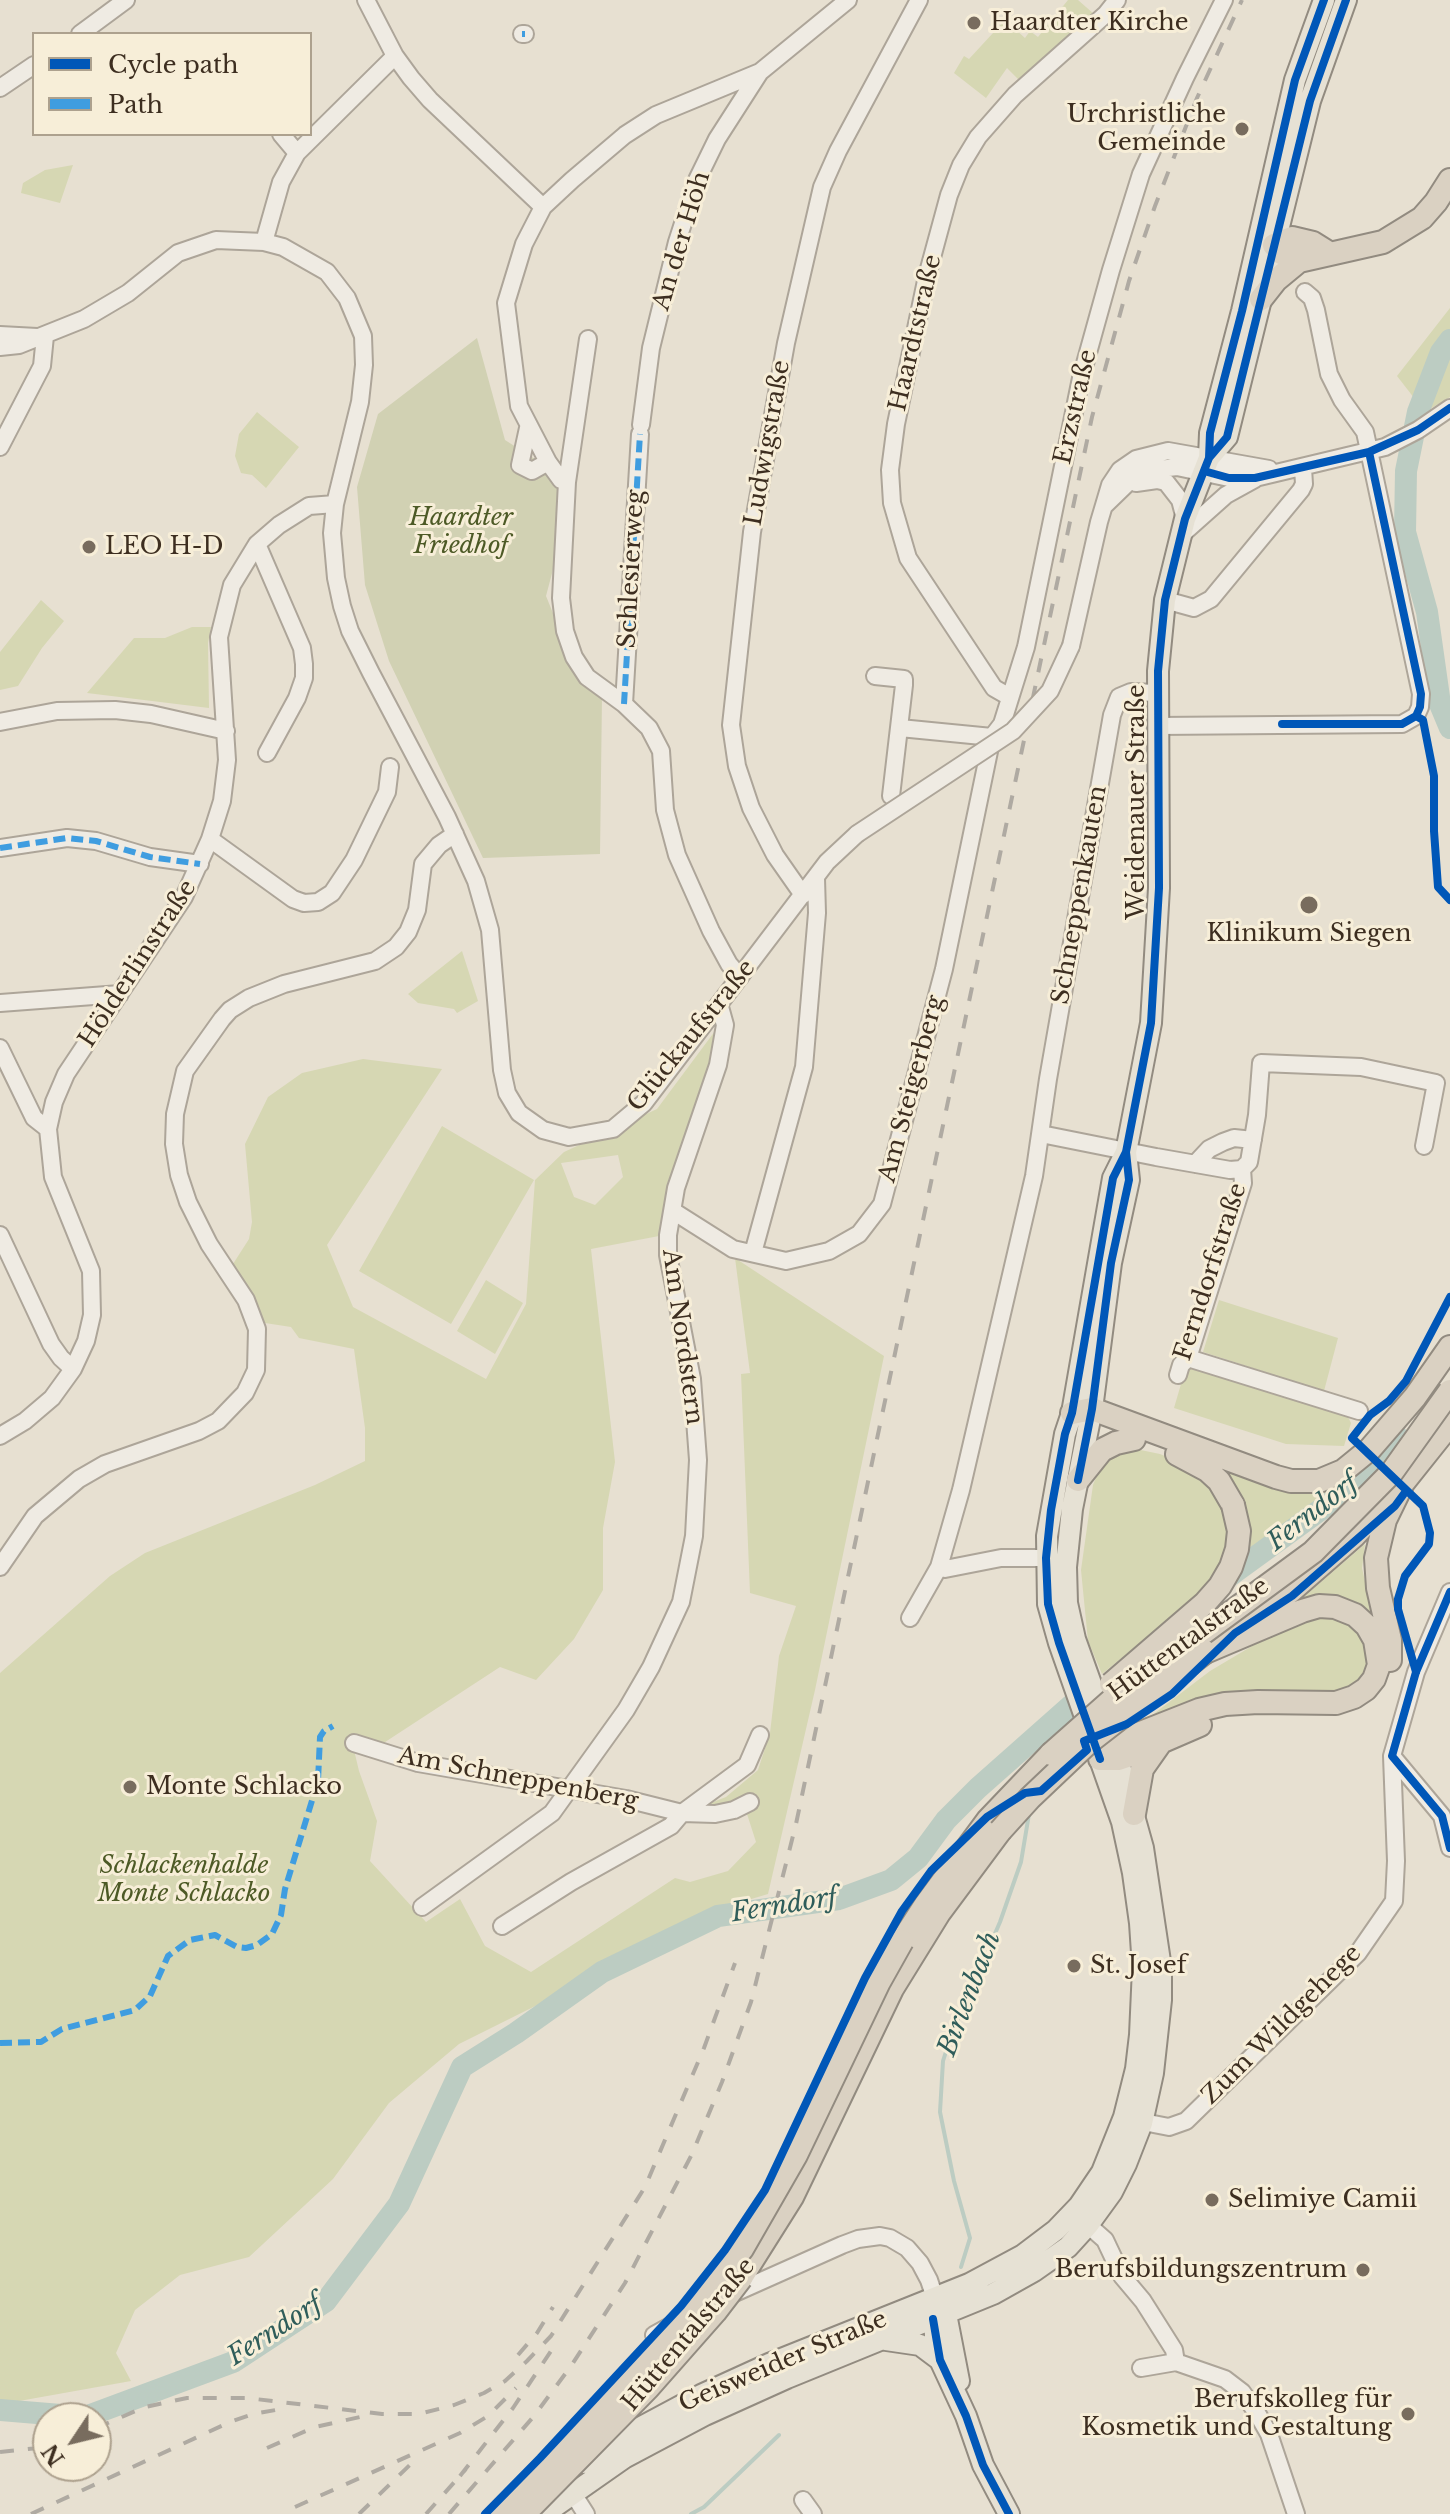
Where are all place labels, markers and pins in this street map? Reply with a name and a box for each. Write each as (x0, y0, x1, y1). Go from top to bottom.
place label: Haardter Kirche (990, 9, 1189, 37)
marker: Haardter Kirche (965, 14, 983, 32)
place label: Urchristliche Gemeinde (1067, 101, 1226, 157)
marker: Urchristliche Gemeinde (1233, 120, 1251, 138)
place label: LEO H-D (105, 533, 223, 561)
marker: LEO H-D (80, 538, 98, 556)
marker: Klinikum Siegen (1298, 894, 1320, 916)
place label: Klinikum Siegen (1207, 920, 1411, 948)
place label: Monte Schlacko (146, 1773, 342, 1801)
marker: Monte Schlacko (121, 1778, 139, 1796)
place label: St. Josef (1090, 1952, 1187, 1980)
marker: St. Josef (1065, 1957, 1083, 1975)
place label: Selimiye Camii (1228, 2186, 1417, 2214)
marker: Selimiye Camii (1203, 2191, 1221, 2209)
place label: Berufsbildungszentrum (1055, 2256, 1347, 2284)
marker: Berufsbildungszentrum (1354, 2261, 1372, 2279)
place label: Berufskolleg für Kosmetik und Gestaltung (1082, 2386, 1392, 2442)
marker: Berufskolleg für Kosmetik und Gestaltung (1399, 2405, 1417, 2423)

